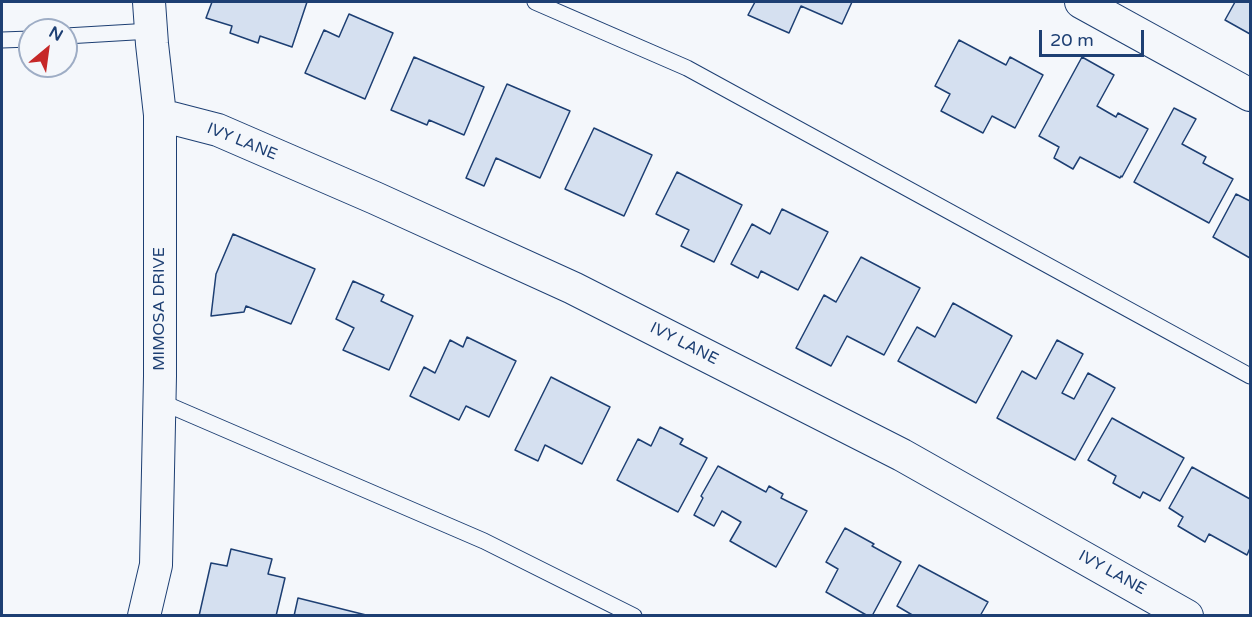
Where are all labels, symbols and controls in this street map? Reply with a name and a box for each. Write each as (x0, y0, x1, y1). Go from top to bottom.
north arrow (18, 18, 78, 78)
scale bar (1042, 18, 1147, 56)
text: N (45, 22, 66, 46)
text: 20 m (1050, 29, 1094, 51)
street label: IVY LANE (204, 119, 280, 165)
street label: MIMOSA DRIVE (150, 247, 170, 371)
street label: IVY LANE (647, 319, 721, 369)
street label: IVY LANE (1075, 547, 1149, 599)

